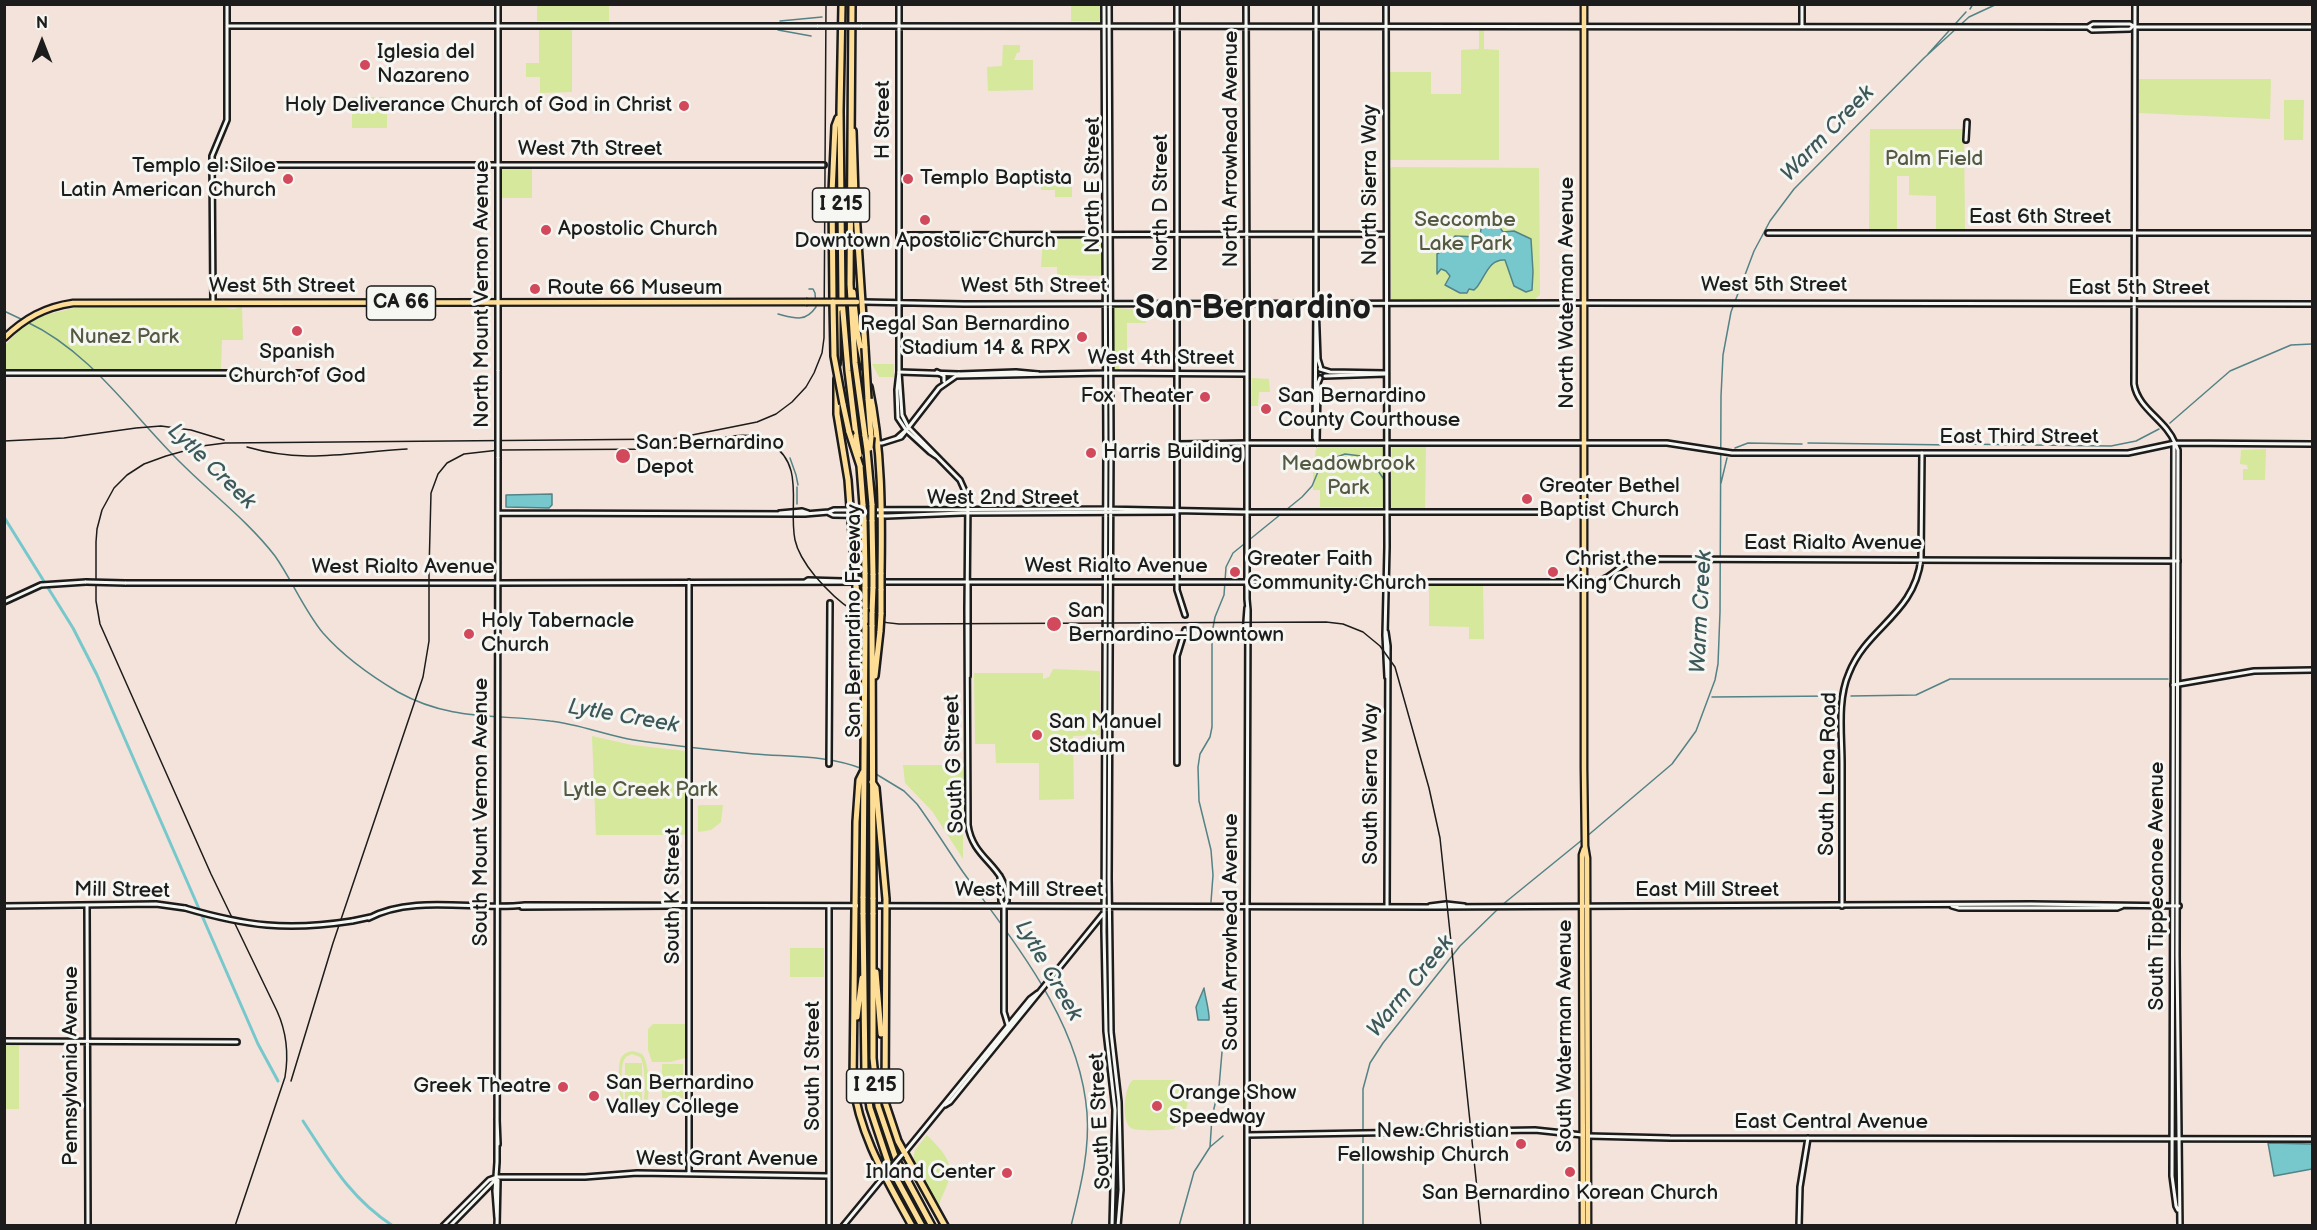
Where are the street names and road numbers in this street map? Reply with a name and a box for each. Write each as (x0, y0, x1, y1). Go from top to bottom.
street label: North Arrowhead Avenue (1219, 31, 1245, 267)
street label: H Street (871, 81, 897, 159)
street label: North Sierra Way (1358, 105, 1384, 265)
street label: North E Street (1081, 117, 1107, 253)
street label: North D Street (1149, 134, 1175, 272)
street label: West 7th Street (518, 137, 662, 163)
street label: North Mount Vernon Avenue (470, 160, 496, 428)
street label: North Waterman Avenue (1555, 177, 1581, 409)
road number: I 215 (812, 188, 870, 222)
street label: East 6th Street (1969, 205, 2111, 231)
street label: West 5th Street (1701, 273, 1847, 299)
street label: West 5th Street (209, 274, 355, 300)
street label: West 5th Street (961, 274, 1107, 300)
street label: East 5th Street (2068, 276, 2210, 302)
road number: CA 66 (366, 286, 436, 320)
street label: West 4th Street (1087, 346, 1235, 372)
street label: East Third Street (1939, 425, 2099, 451)
street label: West 2nd Street (927, 486, 1079, 512)
street label: San Bernardino Freeway (842, 504, 868, 738)
street label: East Rialto Avenue (1744, 531, 1922, 557)
street label: West Rialto Avenue (1024, 554, 1208, 580)
street label: West Rialto Avenue (311, 555, 495, 581)
street label: South Mount Vernon Avenue (469, 678, 495, 946)
street label: South Lena Road (1815, 692, 1843, 856)
street label: South G Street (940, 694, 970, 834)
street label: South Sierra Way (1359, 703, 1385, 865)
street label: South Tippecanoe Avenue (2145, 762, 2171, 1010)
street label: South Arrowhead Avenue (1219, 813, 1245, 1051)
street label: South K Street (661, 828, 687, 964)
street label: Mill Street (74, 878, 170, 904)
street label: West Mill Street (955, 878, 1103, 904)
street label: East Mill Street (1635, 878, 1779, 904)
street label: South Waterman Avenue (1553, 920, 1579, 1152)
street label: Pennsylvania Avenue (59, 966, 85, 1166)
street label: South I Street (801, 1001, 827, 1131)
street label: South E Street (1085, 1052, 1117, 1190)
road number: I 215 (846, 1069, 904, 1103)
street label: East Central Avenue (1734, 1110, 1928, 1136)
street label: West Grant Avenue (636, 1147, 818, 1173)

